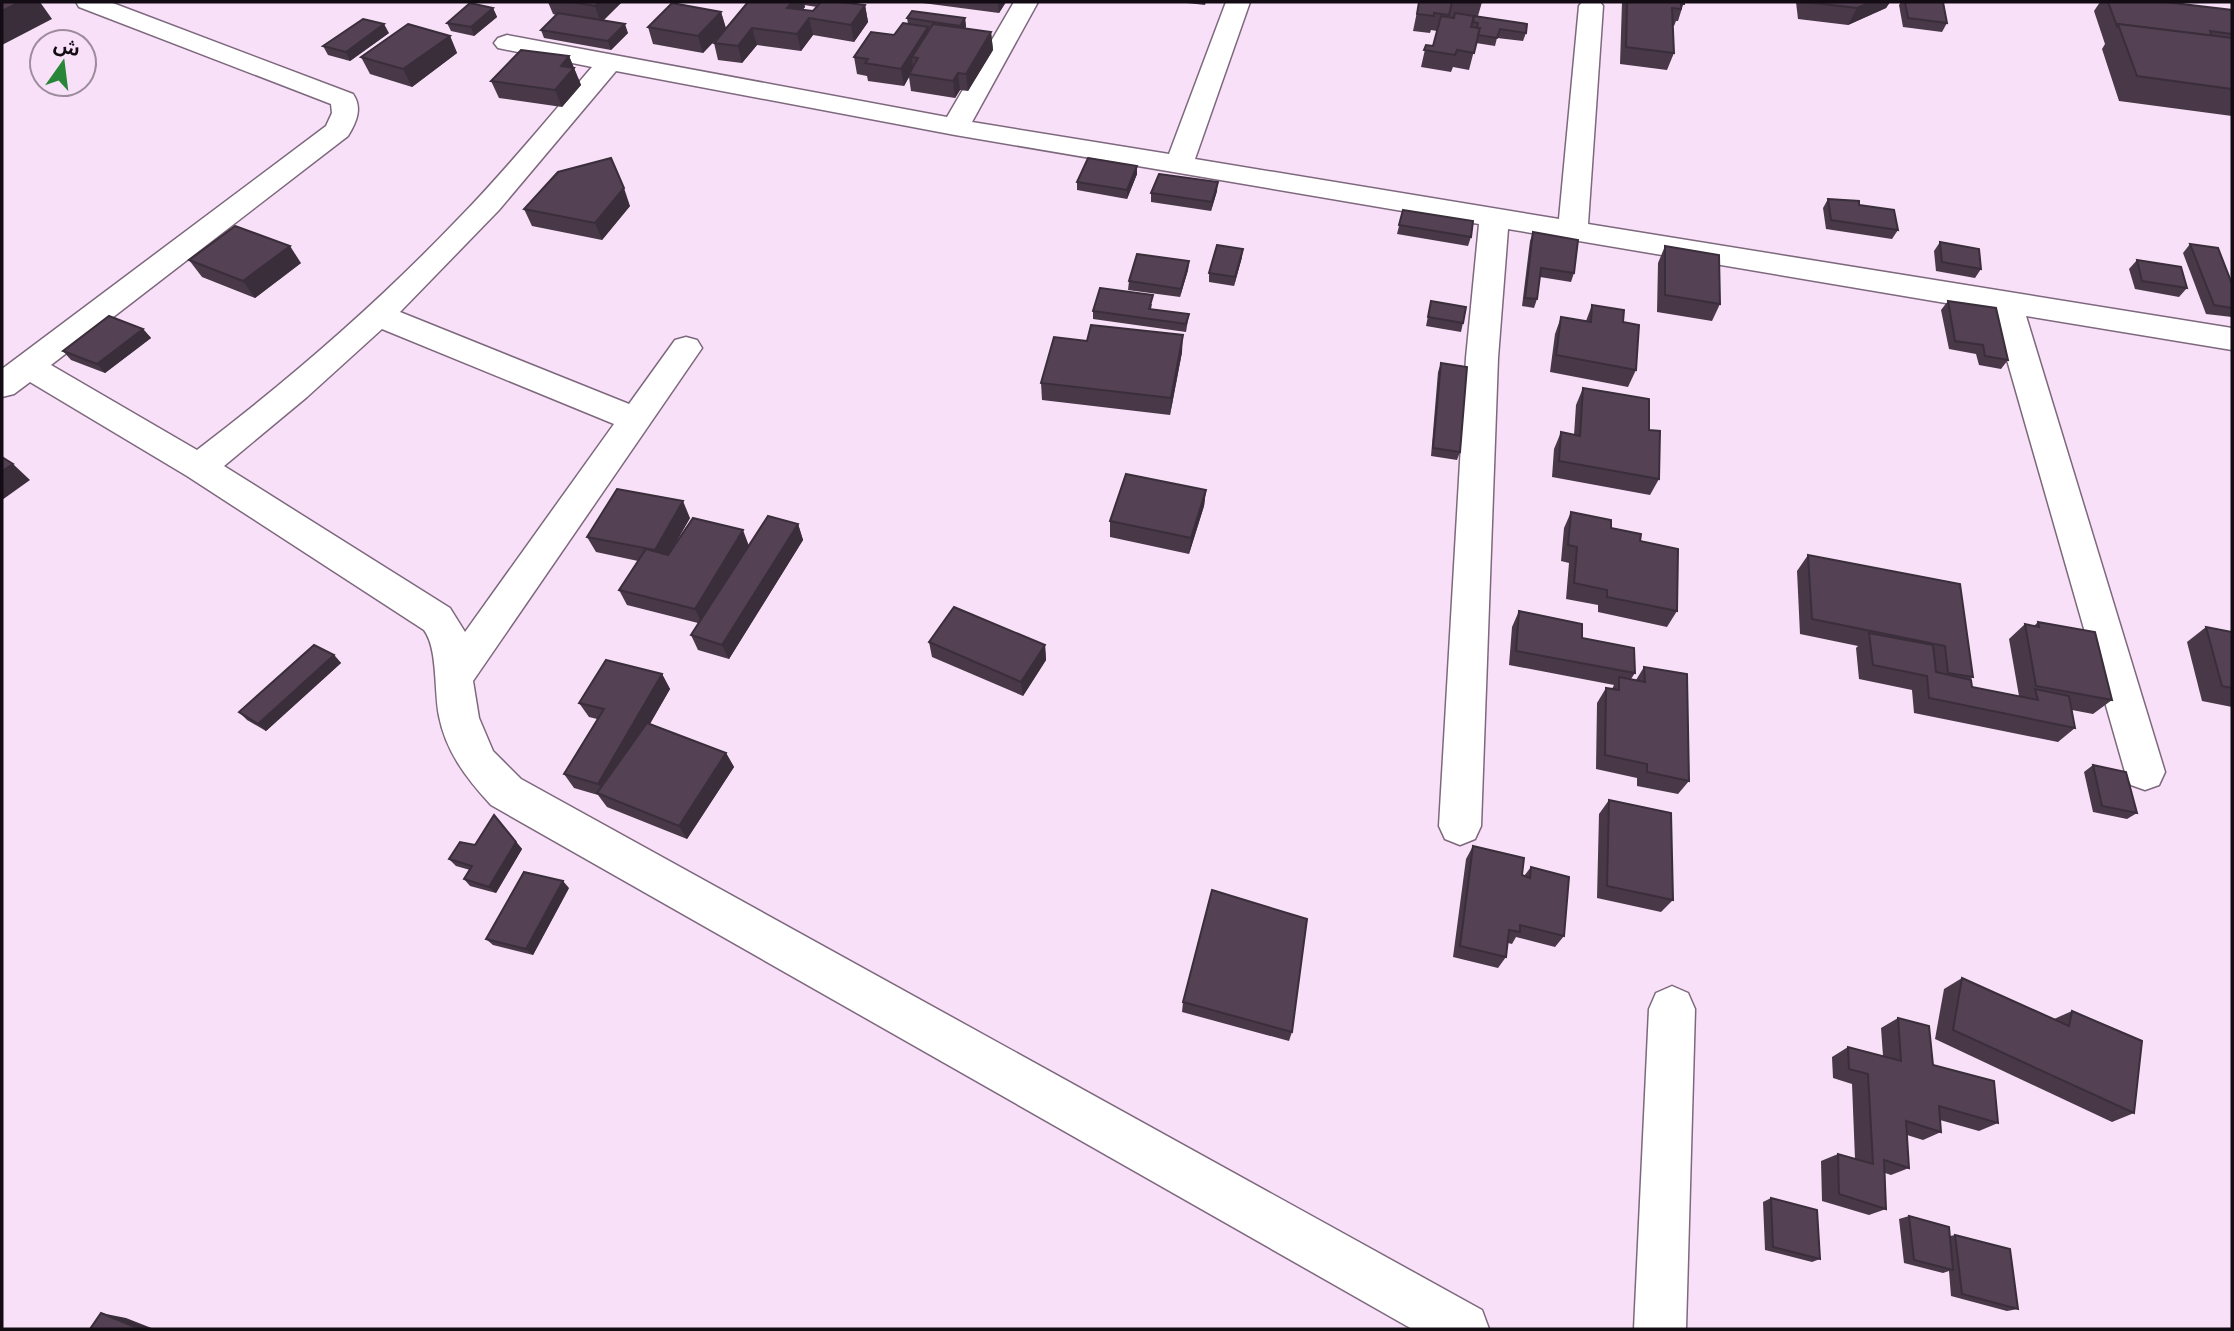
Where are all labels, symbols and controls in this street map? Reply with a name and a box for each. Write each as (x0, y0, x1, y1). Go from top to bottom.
north arrow (28, 28, 98, 98)
text: ش (51, 31, 83, 62)

